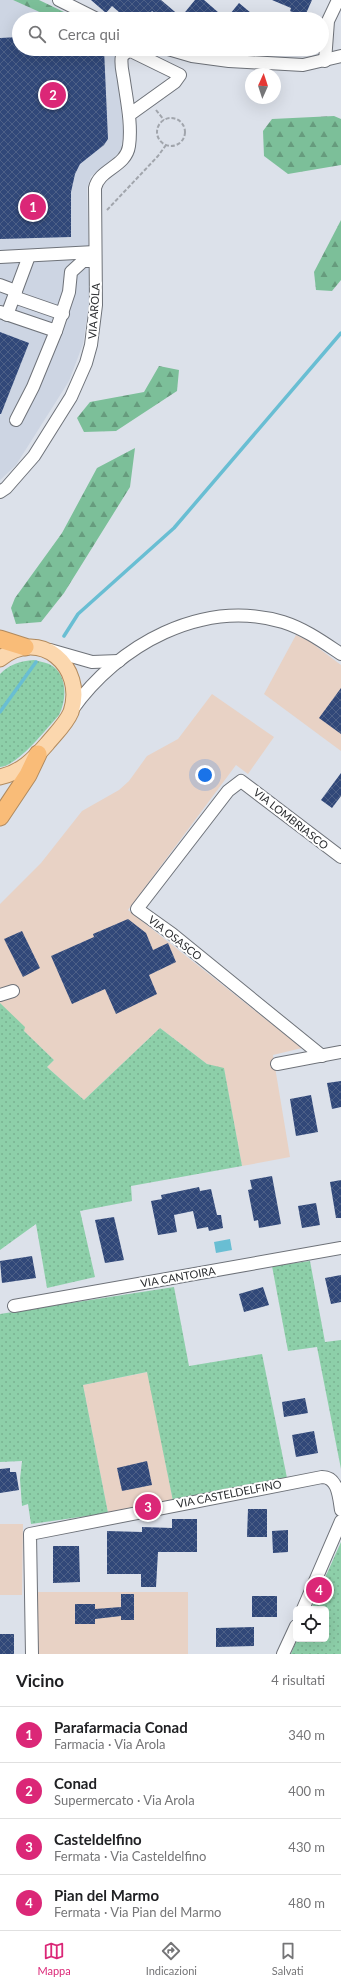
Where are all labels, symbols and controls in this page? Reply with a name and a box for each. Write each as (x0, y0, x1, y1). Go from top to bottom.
search box (12, 12, 329, 56)
icon: search (26, 23, 48, 45)
text: Cerca qui (58, 25, 120, 43)
north arrow (245, 68, 281, 104)
pin: 2 (40, 80, 66, 110)
pin: 1 (20, 192, 46, 222)
street label: VIA AROLA (85, 282, 102, 339)
your location (195, 765, 215, 785)
street label: VIA LOMBRIASCO (251, 785, 331, 852)
street label: VIA OSASCO (146, 913, 205, 963)
street label: VIA CANTOIRA (139, 1263, 217, 1290)
street label: VIA CASTELDELFINO (175, 1477, 283, 1510)
pin: 3 (135, 1492, 161, 1522)
pin: 4 (306, 1575, 332, 1605)
map controls (293, 1606, 329, 1642)
button: locate (293, 1606, 329, 1642)
text: Vicino (16, 1670, 64, 1691)
text: 4 risultati (271, 1672, 325, 1688)
text: Parafarmacia Conad (54, 1718, 188, 1736)
text: 1 (25, 1727, 33, 1743)
text: 340 m (288, 1727, 325, 1743)
text: Farmacia · Via Arola (54, 1736, 166, 1752)
text: Conad (54, 1774, 97, 1792)
text: 2 (25, 1783, 33, 1799)
text: 400 m (288, 1783, 325, 1799)
text: Supermercato · Via Arola (54, 1792, 195, 1808)
text: Casteldelfino (54, 1830, 142, 1848)
text: 3 (25, 1839, 33, 1855)
text: 430 m (288, 1839, 325, 1855)
text: Fermata · Via Casteldelfino (54, 1848, 206, 1864)
text: Pian del Marmo (54, 1886, 159, 1904)
text: 4 (25, 1895, 33, 1911)
text: 480 m (288, 1895, 325, 1911)
text: Fermata · Via Pian del Marmo (54, 1904, 221, 1920)
tab: Mappa (37, 1940, 71, 1977)
tab: Indicazioni (146, 1940, 197, 1977)
tab: Salvati (272, 1940, 304, 1977)

